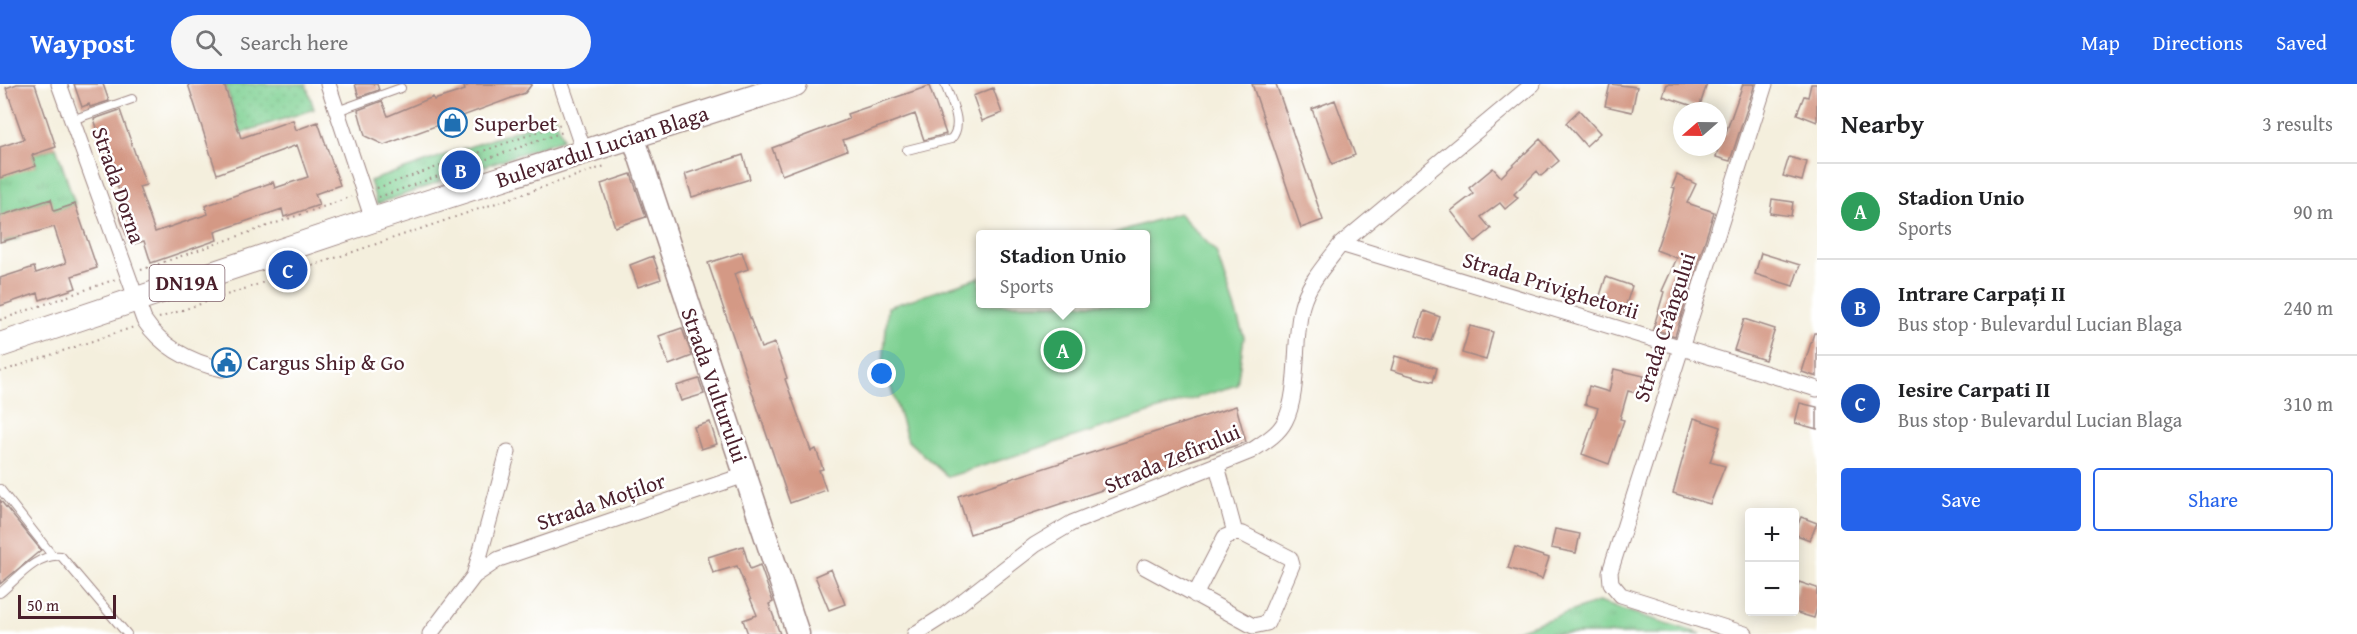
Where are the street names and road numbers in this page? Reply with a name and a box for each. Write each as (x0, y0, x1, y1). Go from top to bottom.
street label: Bulevardul Lucian Blaga (492, 96, 713, 195)
street label: Strada Dorna (84, 123, 154, 248)
street label: Strada Privighetorii (1459, 243, 1643, 327)
street label: Strada Crângului (1625, 248, 1703, 406)
road number: DN19A (150, 265, 225, 301)
street label: Strada Vulturului (673, 303, 757, 467)
street label: Strada Zefirului (1099, 415, 1245, 501)
street label: Strada Moților (532, 464, 670, 538)

